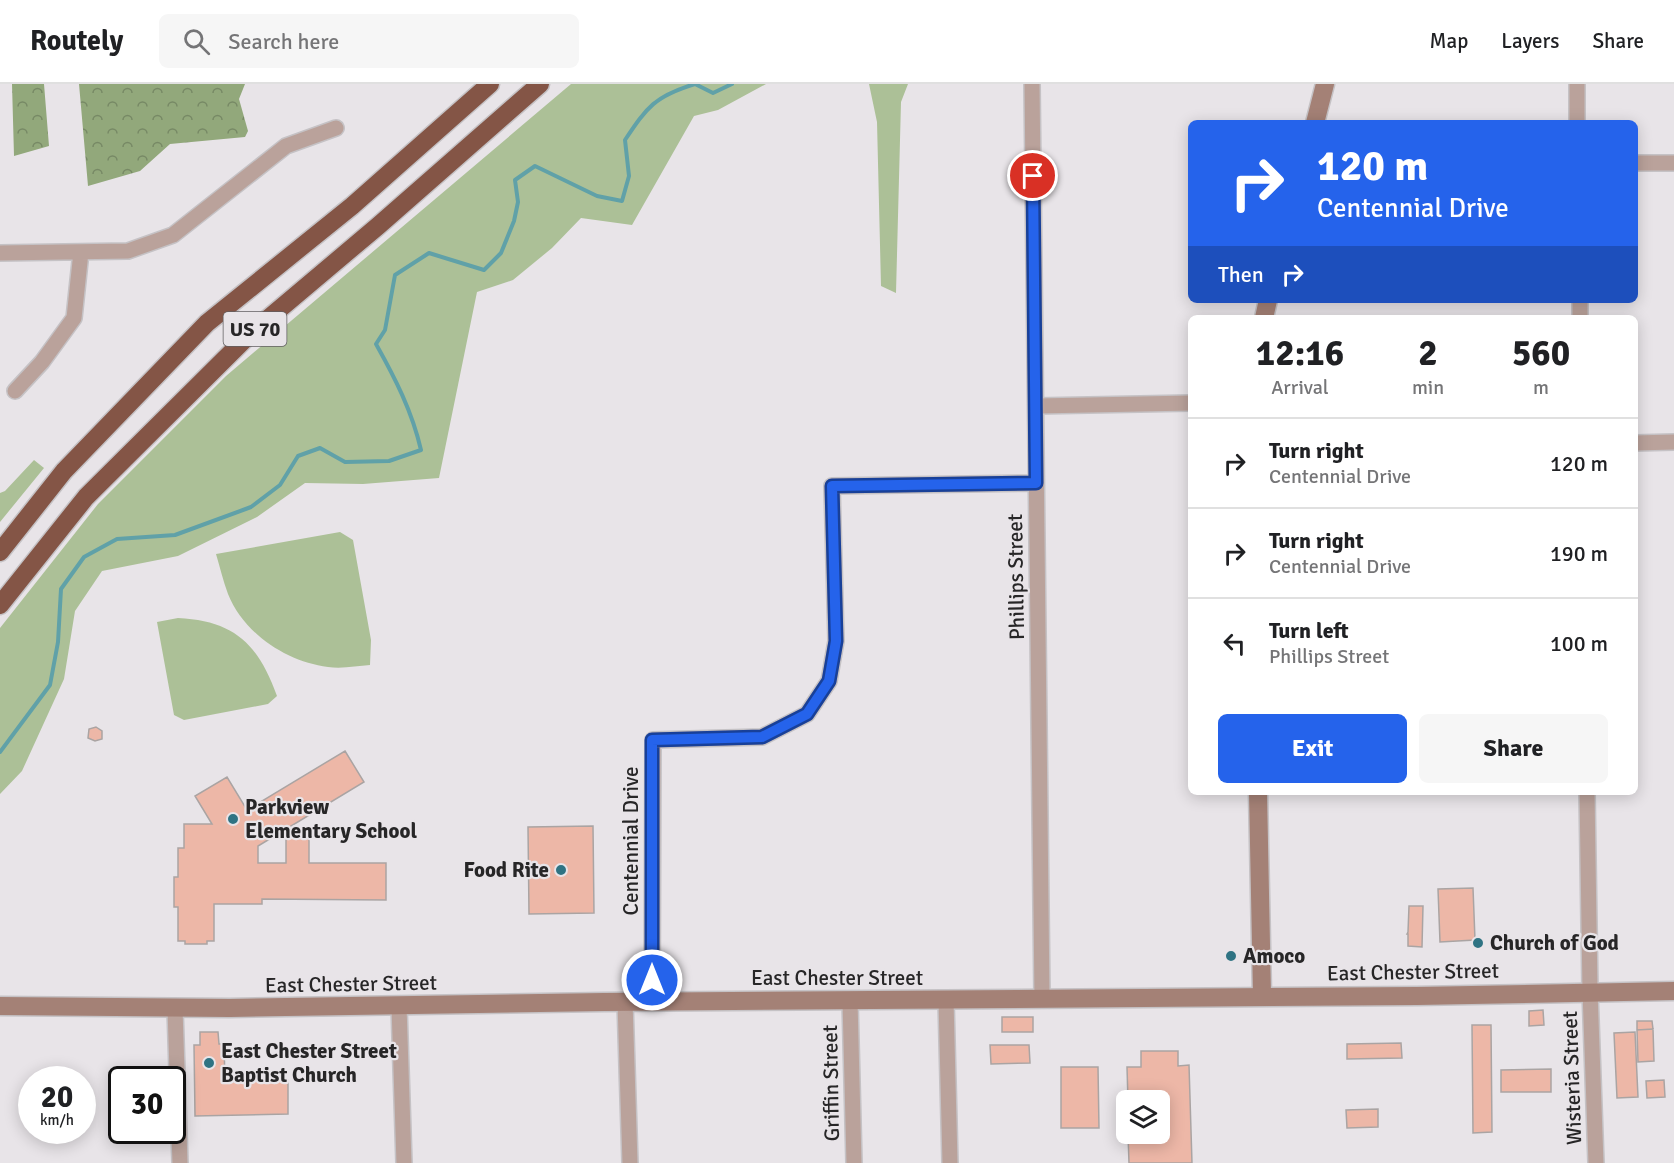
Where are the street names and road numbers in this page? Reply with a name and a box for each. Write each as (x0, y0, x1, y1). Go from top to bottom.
road number: US 70 (224, 312, 286, 346)
street label: Phillips Street (1002, 514, 1030, 640)
street label: Centennial Drive (618, 766, 644, 916)
street label: East Chester Street (1327, 958, 1499, 986)
street label: East Chester Street (751, 965, 923, 991)
street label: East Chester Street (265, 970, 437, 998)
street label: Wisteria Street (1557, 1011, 1587, 1145)
street label: Griffin Street (817, 1024, 845, 1142)

